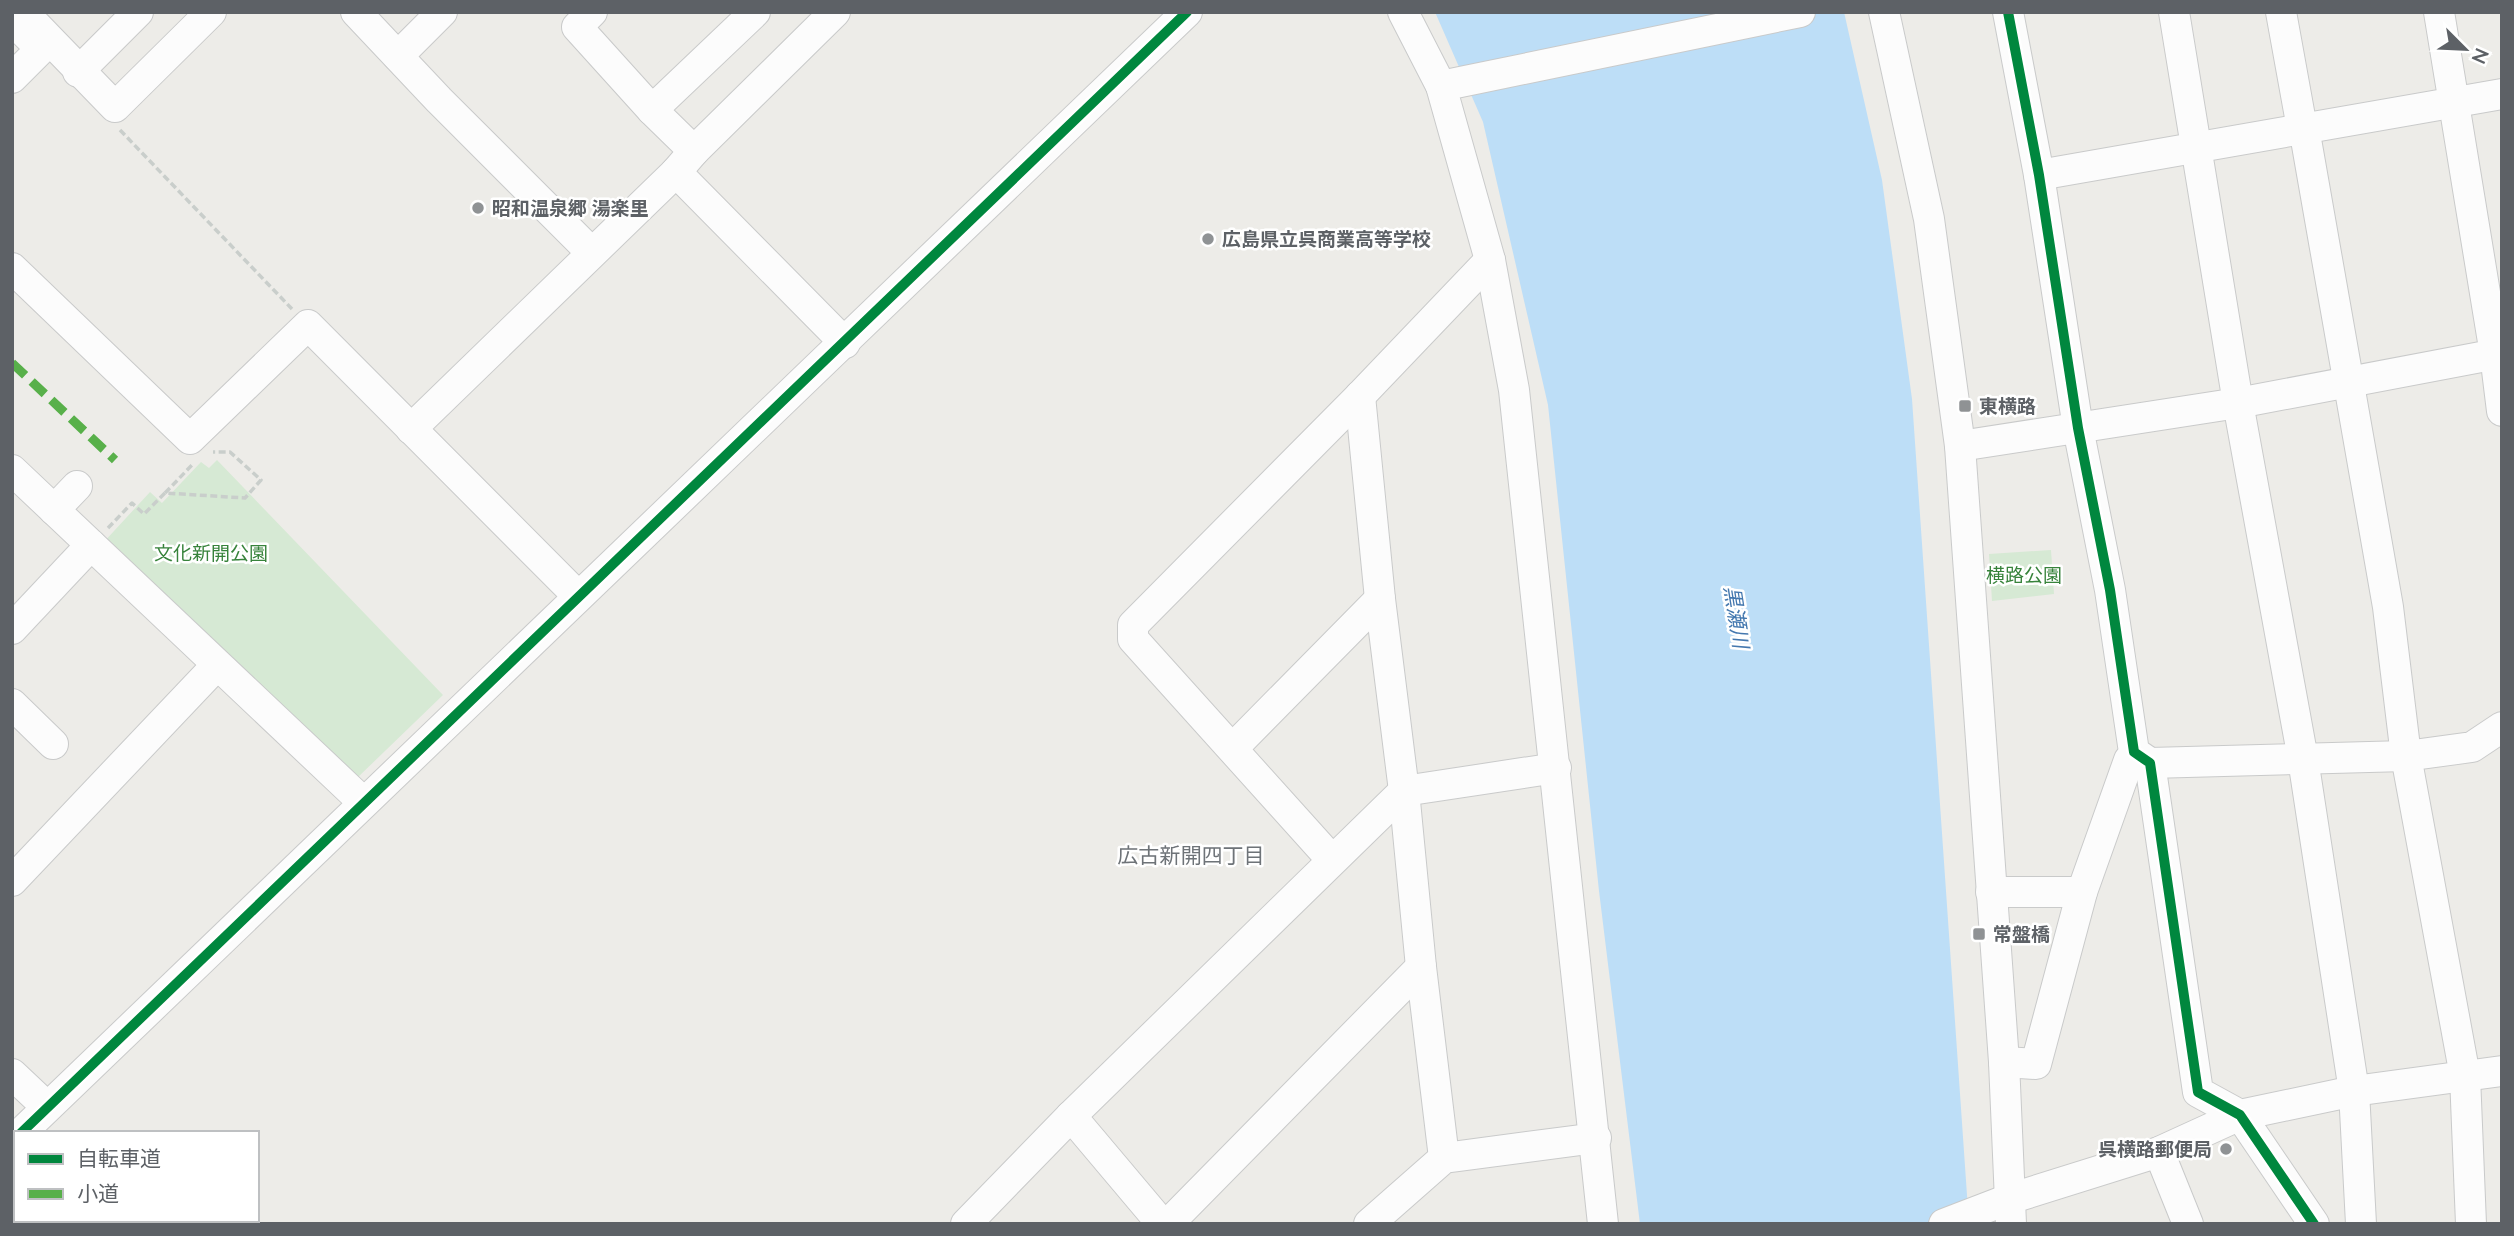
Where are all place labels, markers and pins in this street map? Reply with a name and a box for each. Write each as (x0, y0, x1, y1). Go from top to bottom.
place label: 昭和温泉郷 湯楽里 (492, 196, 649, 219)
marker: 昭和温泉郷 湯楽里 (470, 200, 486, 216)
place label: 広島県立呉商業高等学校 (1222, 227, 1431, 250)
marker: 広島県立呉商業高等学校 (1200, 231, 1216, 247)
place label: 東横路 (1979, 394, 2036, 417)
marker: 東横路 (1957, 398, 1973, 414)
place label: 常盤橋 (1993, 922, 2050, 945)
marker: 常盤橋 (1971, 926, 1987, 942)
place label: 呉横路郵便局 (2098, 1137, 2212, 1160)
marker: 呉横路郵便局 (2218, 1141, 2234, 1157)

